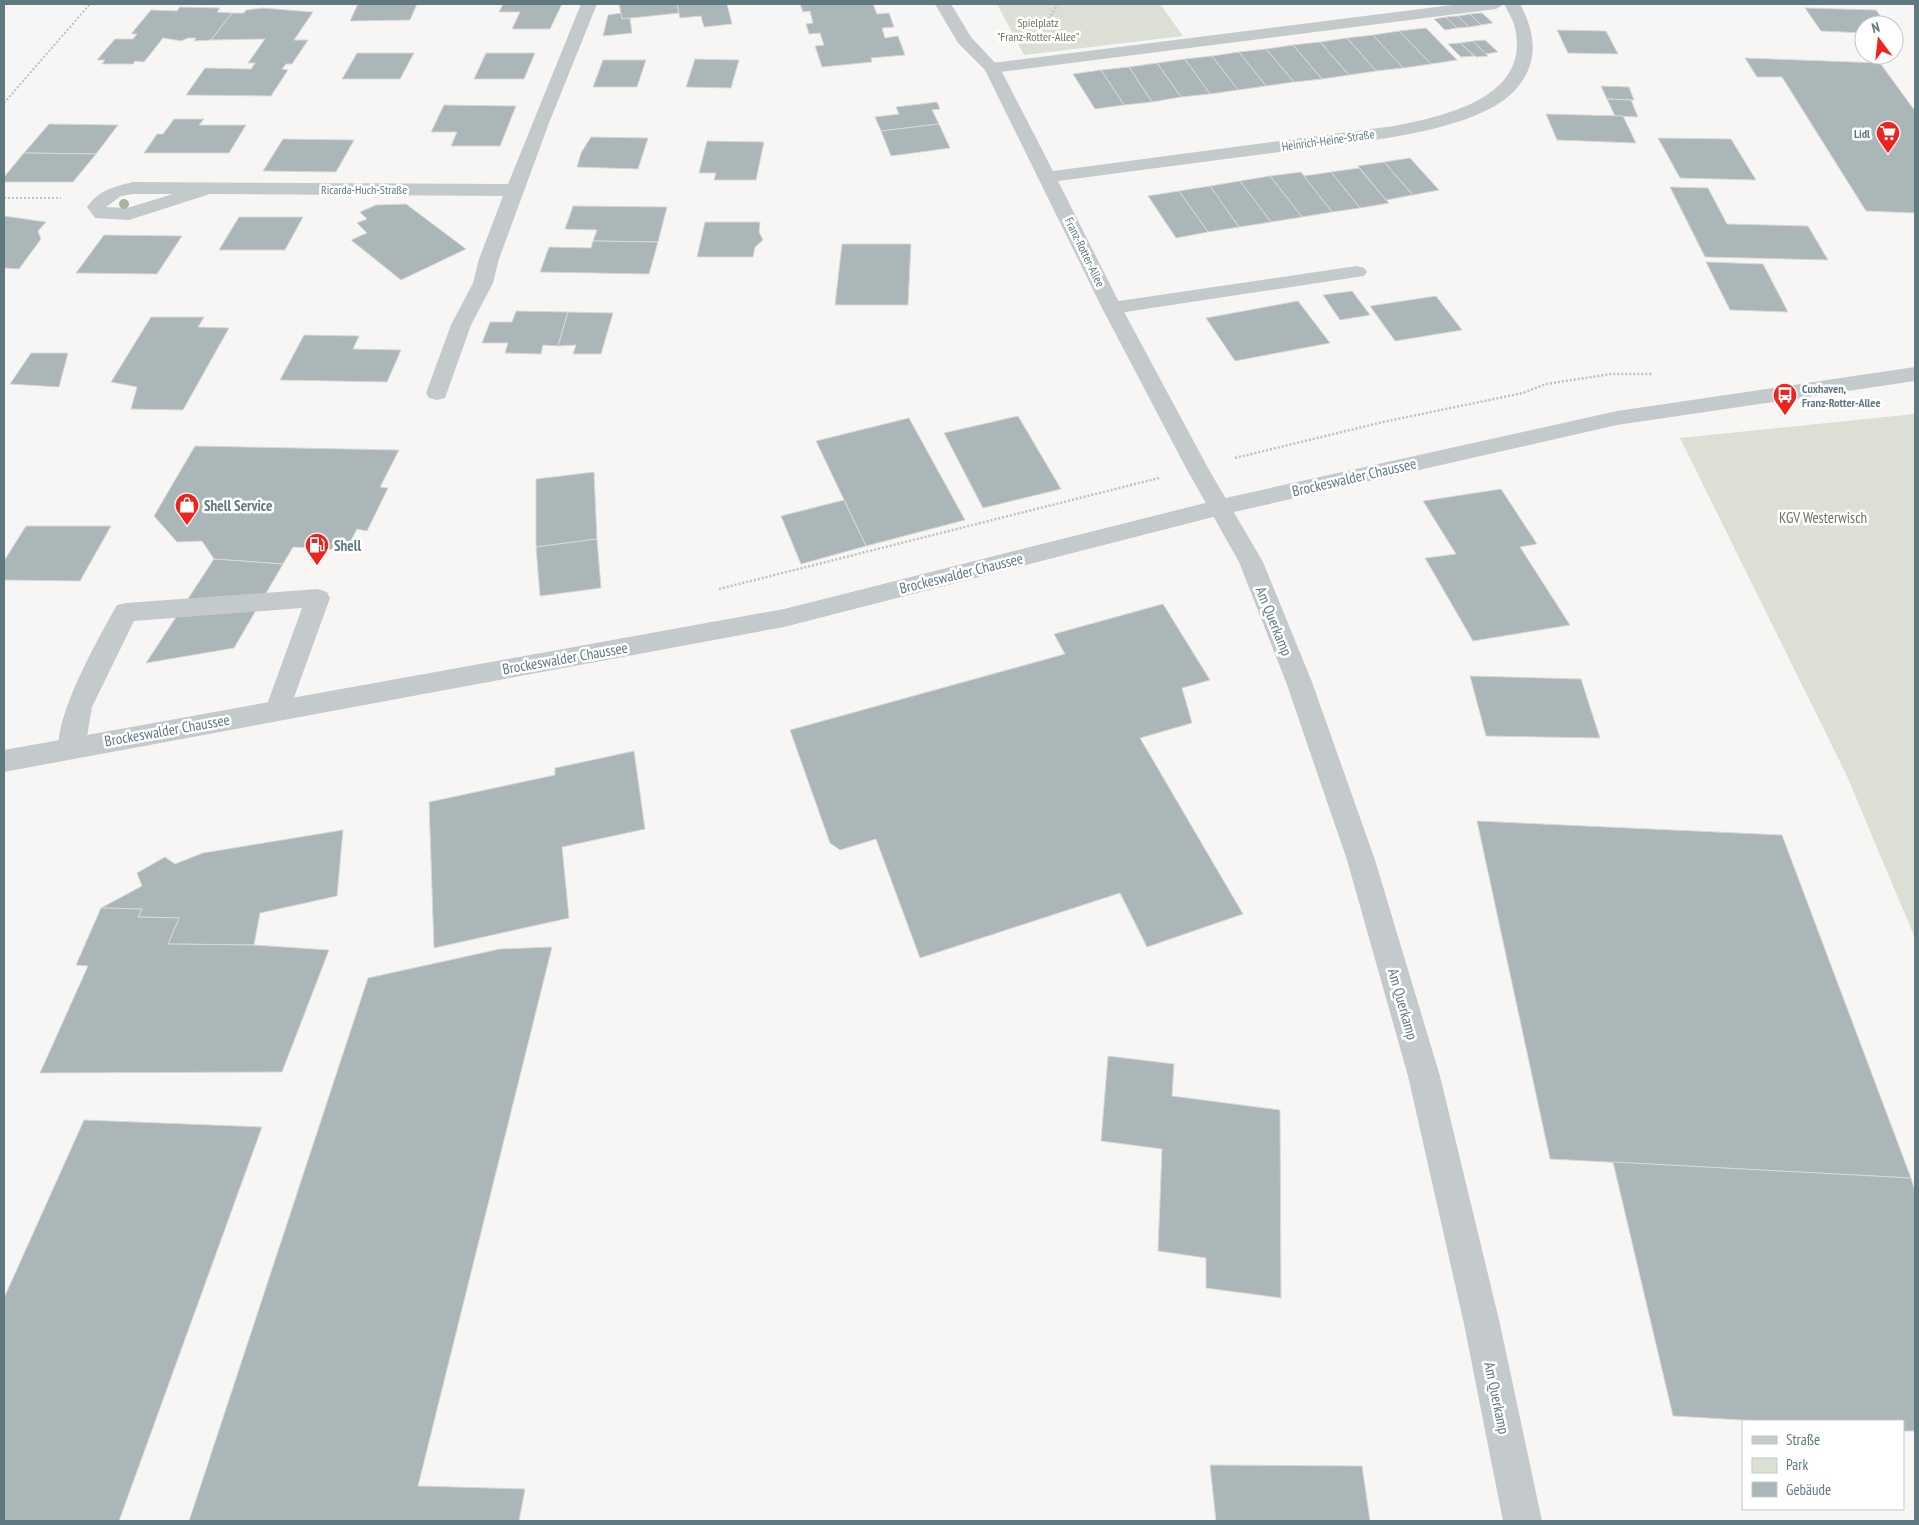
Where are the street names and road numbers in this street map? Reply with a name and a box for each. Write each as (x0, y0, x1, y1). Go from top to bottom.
street label: Heinrich-Heine-Straße (1281, 126, 1375, 154)
street label: Ricarda-Huch-Straße (321, 182, 407, 197)
street label: Franz-Rotter-Allee (1062, 215, 1108, 289)
street label: Brockeswalder Chaussee (1290, 453, 1418, 501)
street label: Brockeswalder Chaussee (897, 548, 1025, 598)
street label: Am Querkamp (1251, 584, 1297, 658)
street label: Brockeswalder Chaussee (501, 638, 629, 678)
street label: Brockeswalder Chaussee (103, 710, 231, 750)
street label: Am Querkamp (1384, 966, 1422, 1042)
street label: Am Querkamp (1480, 1360, 1514, 1436)

